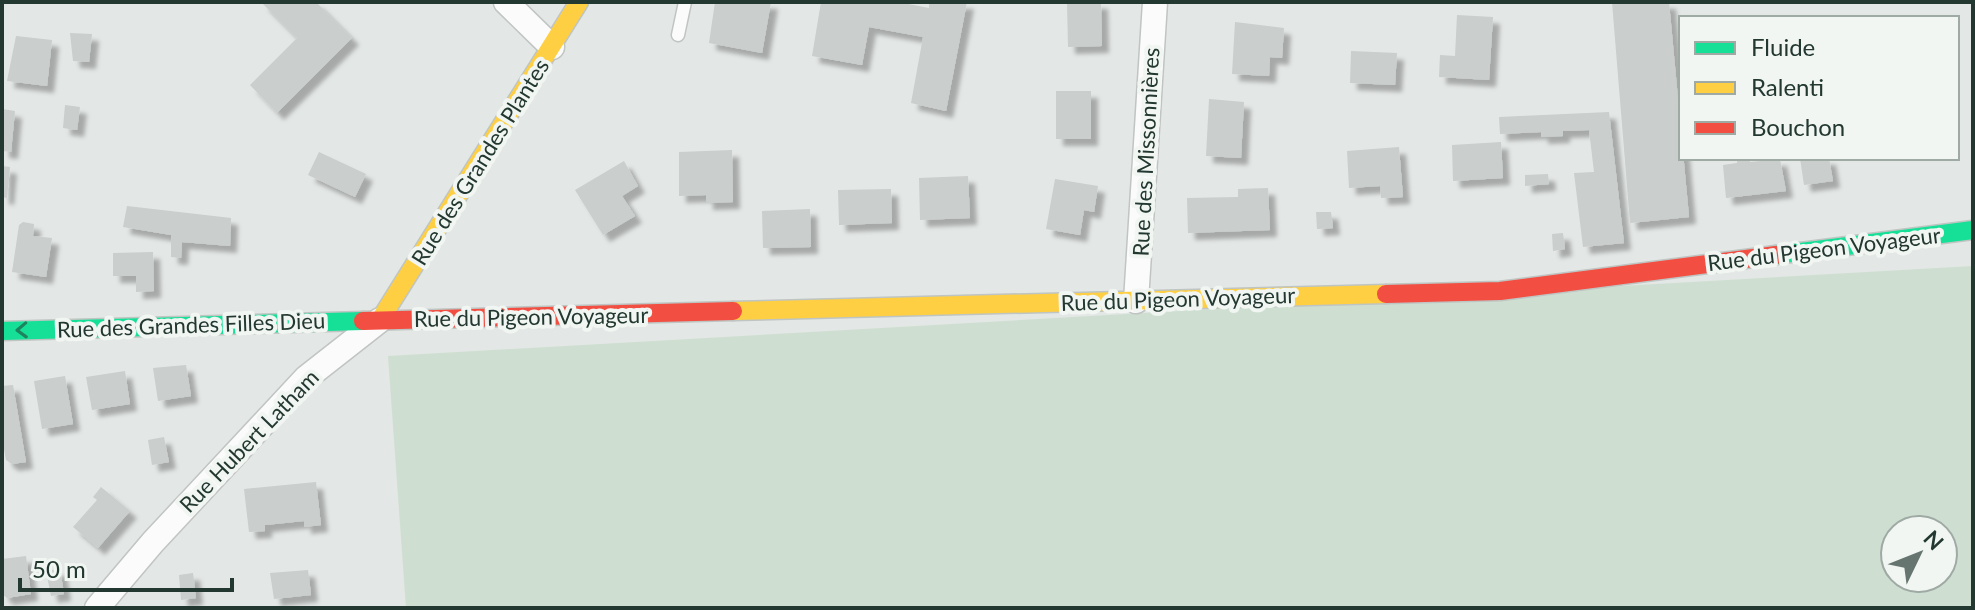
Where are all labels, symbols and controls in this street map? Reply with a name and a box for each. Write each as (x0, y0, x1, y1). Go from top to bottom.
legend (1679, 16, 1959, 160)
text: Fluide (1751, 32, 1815, 61)
street label: Rue des Missonnières (1127, 47, 1164, 257)
street label: Rue des Grandes Plantes (405, 54, 554, 270)
text: Ralenti (1751, 72, 1824, 101)
text: Bouchon (1751, 112, 1845, 141)
street label: Rue du Pigeon Voyageur (1706, 221, 1942, 276)
street label: Rue du Pigeon Voyageur (1060, 281, 1296, 316)
street label: Rue du Pigeon Voyageur (414, 301, 648, 332)
street label: Rue des Grandes Filles Dieu (56, 306, 326, 343)
one-way arrow (15, 322, 28, 339)
street label: Rue Hubert Latham (173, 363, 324, 518)
north arrow (1879, 514, 1959, 594)
text: N (1918, 525, 1950, 555)
scale bar (20, 542, 232, 592)
text: 50 m (32, 554, 86, 583)

